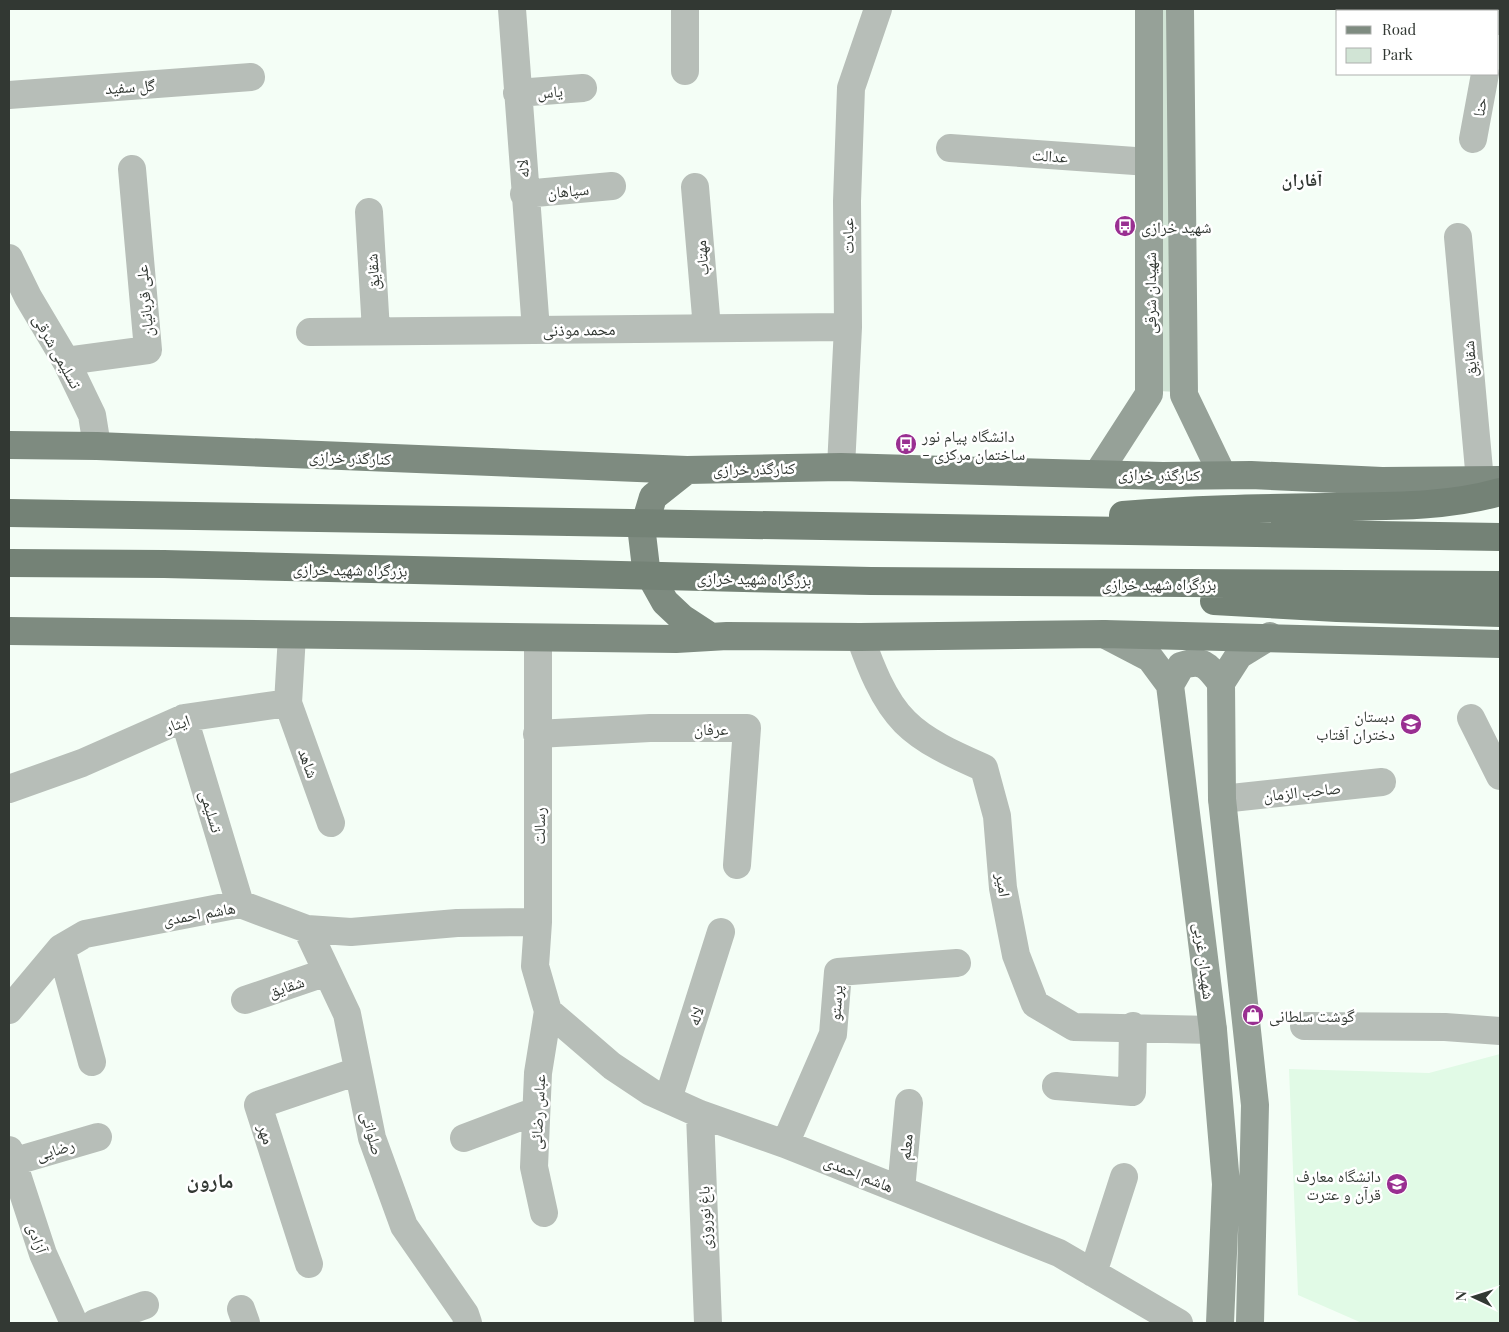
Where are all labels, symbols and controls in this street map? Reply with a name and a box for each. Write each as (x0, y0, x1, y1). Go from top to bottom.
legend (1336, 10, 1499, 75)
text: Road (1382, 19, 1416, 39)
text: Park (1382, 44, 1414, 64)
street label: گل سفید (104, 74, 156, 99)
street label: یاس (536, 80, 564, 103)
street label: حنا (1467, 96, 1491, 118)
street label: عدالت (1031, 143, 1069, 167)
street label: لاله (511, 159, 533, 179)
district label: آفاران (1282, 167, 1322, 191)
street label: سپاهان (546, 178, 590, 203)
bus stop icon: شهید خرازی (1113, 214, 1137, 238)
place label: شهید خرازی (1141, 216, 1211, 238)
street label: عبادت (836, 218, 858, 254)
street label: مهتاب (689, 239, 713, 277)
street label: شهیدان شرقی (1139, 252, 1161, 334)
street label: شقایق (360, 253, 385, 291)
street label: علی قربانیان (130, 264, 159, 338)
street label: تسلیمی شرقی (28, 310, 87, 393)
street label: محمد موذنی (542, 318, 616, 341)
street label: شقایق (1457, 340, 1482, 378)
place label: دانشگاه پیام نور - ساختمان مرکزی (921, 425, 1025, 465)
bus stop icon: دانشگاه پیام نور - ساختمان مرکزی (894, 432, 918, 456)
street label: کنارگذر خرازی (308, 445, 392, 470)
street label: کنارگذر خرازی (713, 457, 796, 480)
street label: کنارگذر خرازی (1118, 463, 1201, 486)
street label: بزرگراه شهید خرازی (292, 557, 408, 582)
street label: بزرگراه شهید خرازی (696, 566, 812, 591)
street label: بزرگراه شهید خرازی (1102, 573, 1216, 595)
place label: دبستان دختران آفتاب (1316, 705, 1395, 745)
street label: ایثار (161, 709, 192, 737)
school or university icon: دبستان دختران آفتاب (1399, 712, 1423, 736)
street label: عرفان (694, 718, 728, 740)
street label: شاهد (294, 745, 324, 781)
street label: صاحب الزمان (1262, 776, 1342, 807)
street label: تسلیمی (195, 787, 228, 835)
street label: رسالت (528, 807, 549, 845)
street label: امیر (992, 871, 1016, 898)
street label: هاشم احمدی (161, 896, 237, 931)
street label: شهیدان غربی (1189, 921, 1220, 1001)
street label: شقایق (265, 970, 307, 1003)
street label: پرستو (823, 984, 847, 1022)
shop icon: گوشت سلطانی (1241, 1003, 1265, 1027)
street label: لاله (682, 1004, 708, 1028)
place label: گوشت سلطانی (1269, 1005, 1355, 1027)
street label: عباس رضائی (525, 1074, 550, 1150)
street label: صلواتی (356, 1109, 389, 1157)
street label: مهر (254, 1120, 280, 1147)
street label: رضایی (33, 1133, 77, 1166)
street label: معلم (893, 1133, 918, 1161)
street label: هاشم احمدی (821, 1150, 897, 1197)
district label: مارون (186, 1165, 234, 1193)
place label: دانشگاه معارف قرآن و عترت (1296, 1165, 1381, 1205)
school or university icon: دانشگاه معارف قرآن و عترت (1385, 1172, 1409, 1196)
street label: باغ نوروزی (692, 1186, 717, 1250)
street label: آزادی (22, 1220, 53, 1257)
north arrow (1449, 1272, 1499, 1322)
text: N (1451, 1290, 1470, 1302)

